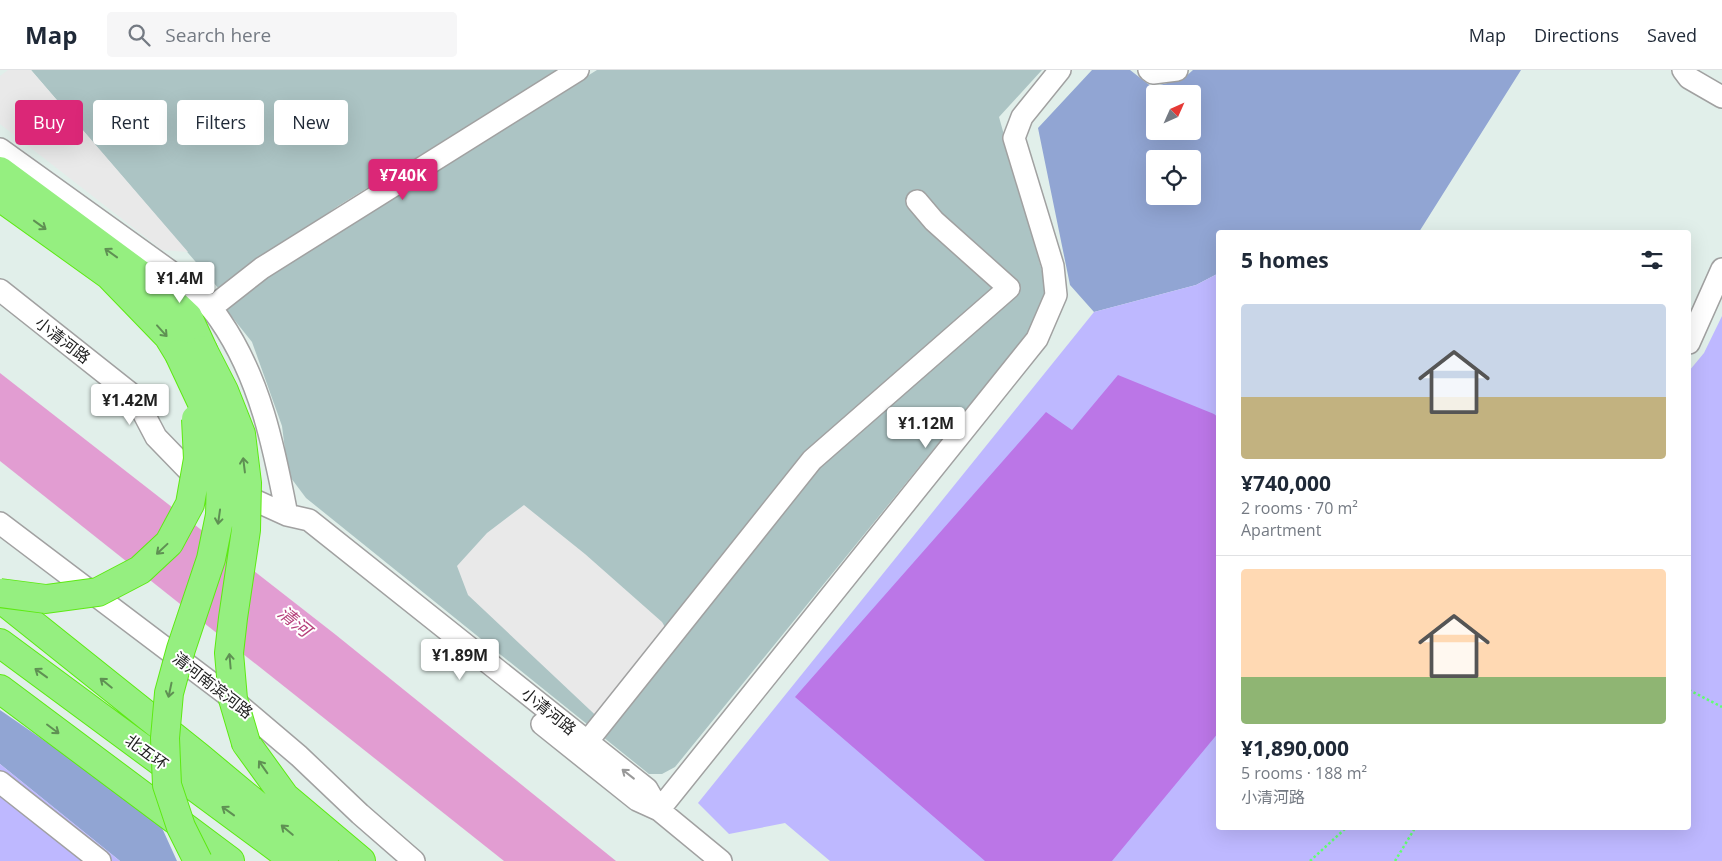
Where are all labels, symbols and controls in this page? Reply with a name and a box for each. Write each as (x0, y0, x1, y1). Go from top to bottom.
search box (107, 12, 457, 57)
text: Map (25, 18, 77, 51)
icon: search (125, 21, 153, 49)
text: Search here (165, 22, 271, 48)
text: Map (1469, 23, 1506, 47)
text: Directions (1534, 23, 1619, 47)
text: Saved (1647, 23, 1697, 47)
north arrow (1146, 85, 1201, 140)
map controls (1146, 85, 1201, 205)
chip: Buy (15, 100, 83, 145)
chip: Rent (93, 100, 167, 145)
chip: Filters (177, 100, 264, 145)
chip: New (274, 100, 348, 145)
button: locate (1146, 150, 1201, 205)
pin: ¥740K (368, 158, 438, 201)
text: ¥740K (379, 164, 427, 186)
one-way arrow (32, 220, 46, 231)
text: 5 homes (1241, 246, 1329, 274)
icon: filters (1638, 246, 1666, 274)
one-way arrow (104, 248, 118, 258)
pin: ¥1.4M (145, 262, 215, 304)
text: ¥1.4M (156, 267, 204, 289)
street label: 小清河路 (31, 312, 95, 368)
one-way arrow (157, 324, 168, 337)
icon: home (1409, 337, 1499, 427)
pin: ¥1.42M (89, 384, 171, 426)
text: ¥1.42M (102, 389, 158, 411)
pin: ¥1.12M (885, 406, 967, 449)
text: ¥1.12M (898, 412, 954, 434)
one-way arrow (239, 458, 249, 474)
text: ¥740,000 (1241, 469, 1331, 497)
text: 2 rooms · 70 m² (1241, 497, 1358, 519)
one-way arrow (214, 509, 224, 525)
text: Apartment (1241, 519, 1321, 541)
one-way arrow (155, 543, 168, 555)
water label: 清河 (273, 600, 319, 644)
icon: home (1409, 601, 1499, 691)
pin: ¥1.89M (419, 638, 501, 681)
text: ¥1.89M (432, 644, 488, 666)
street label: 清河南滨河路 (168, 647, 258, 723)
one-way arrow (225, 654, 235, 670)
one-way arrow (34, 668, 48, 678)
one-way arrow (100, 678, 113, 689)
one-way arrow (165, 682, 174, 698)
street label: 小清河路 (517, 682, 581, 740)
one-way arrow (46, 723, 59, 734)
street label: 北五环 (121, 729, 173, 775)
text: ¥1,890,000 (1241, 734, 1349, 762)
one-way arrow (258, 760, 268, 774)
text: 5 rooms · 188 m² (1241, 762, 1367, 784)
one-way arrow (622, 768, 635, 779)
text: 小清河路 (1241, 786, 1305, 808)
one-way arrow (221, 806, 235, 816)
one-way arrow (280, 824, 293, 835)

